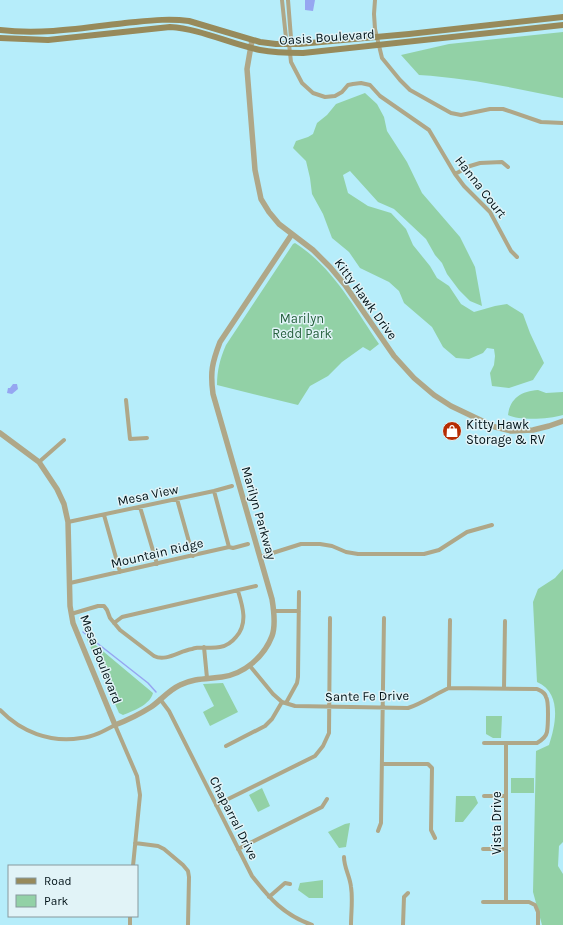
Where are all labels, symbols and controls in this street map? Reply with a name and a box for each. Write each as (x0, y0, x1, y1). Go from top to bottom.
street label: Oasis Boulevard (279, 26, 375, 48)
street label: Hanna Court (452, 153, 510, 221)
street label: Kitty Hawk Drive (332, 255, 401, 343)
park label: Marilyn Redd Park (272, 311, 332, 341)
place label: Kitty Hawk Storage & RV (466, 417, 546, 447)
shop icon: Kitty Hawk Storage & RV (441, 420, 463, 442)
street label: Marilyn Parkway (239, 465, 279, 561)
street label: Mesa View (116, 481, 180, 509)
street label: Mountain Ridge (109, 535, 205, 571)
street label: Mesa Boulevard (77, 612, 125, 706)
street label: Sante Fe Drive (325, 688, 409, 704)
street label: Chaparral Drive (207, 774, 262, 862)
street label: Vista Drive (489, 791, 504, 855)
legend (8, 865, 138, 917)
text: Road (44, 874, 72, 888)
text: Park (44, 894, 69, 908)

